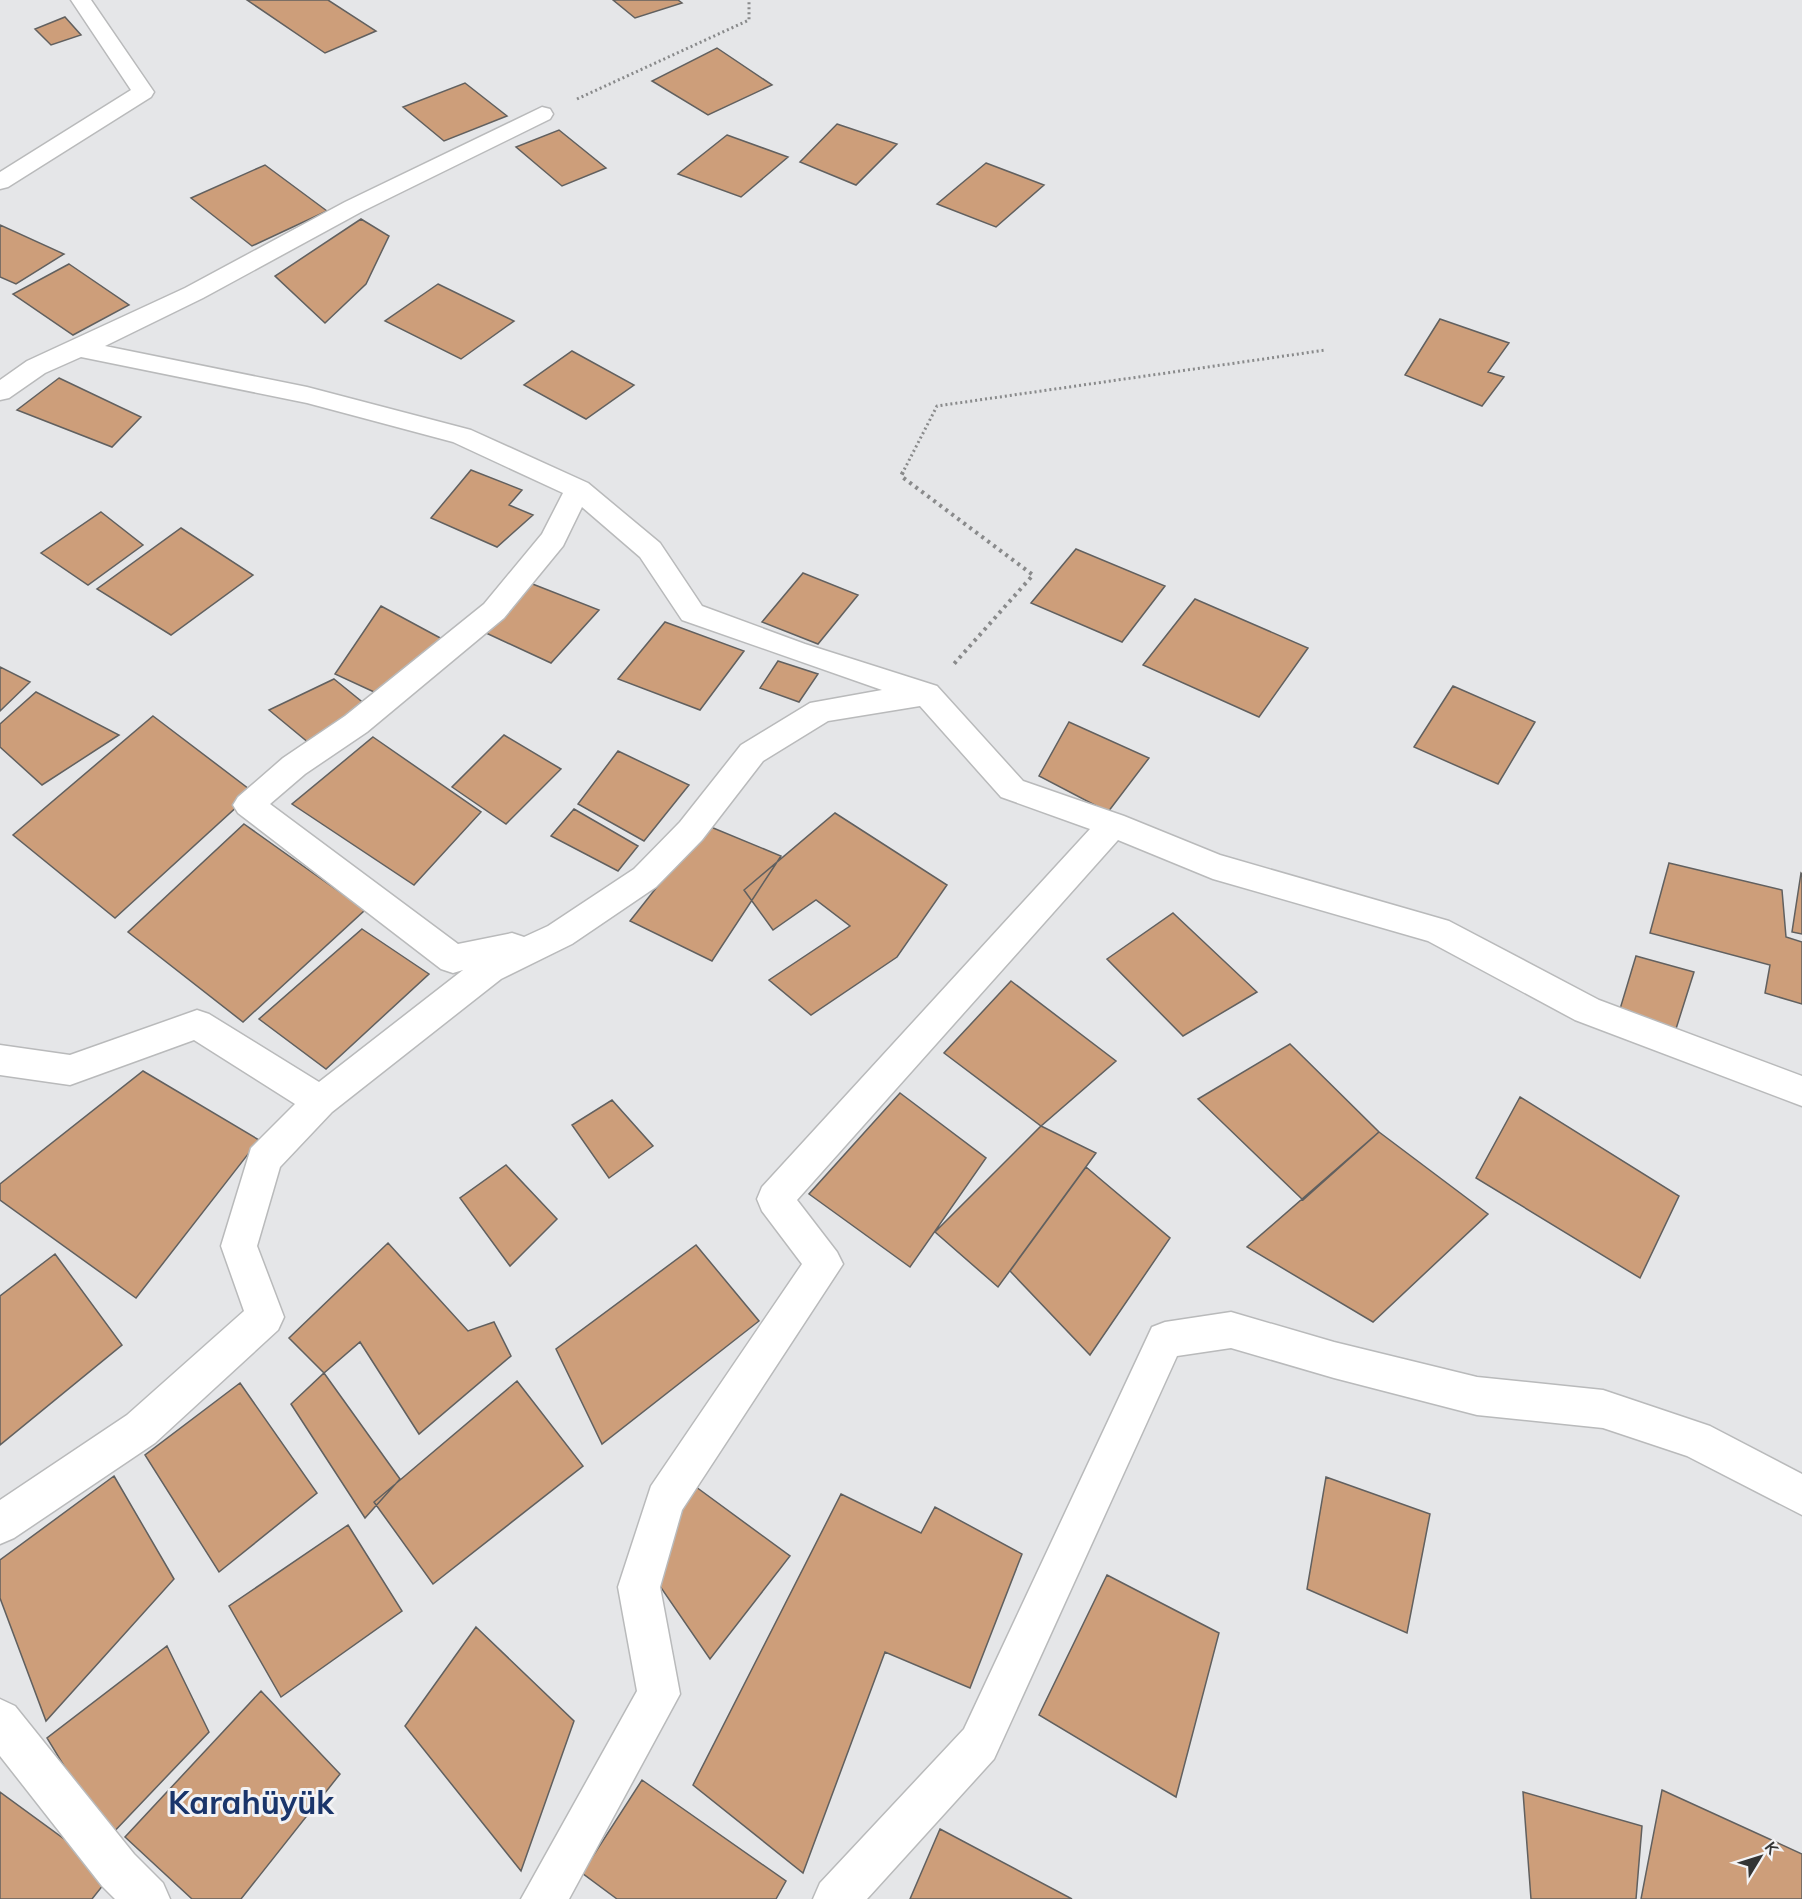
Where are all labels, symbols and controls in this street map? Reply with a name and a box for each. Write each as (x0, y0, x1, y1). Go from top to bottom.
district label: Karahüyük (168, 1782, 335, 1822)
north arrow (1730, 1827, 1790, 1887)
text: K (1761, 1837, 1784, 1859)

